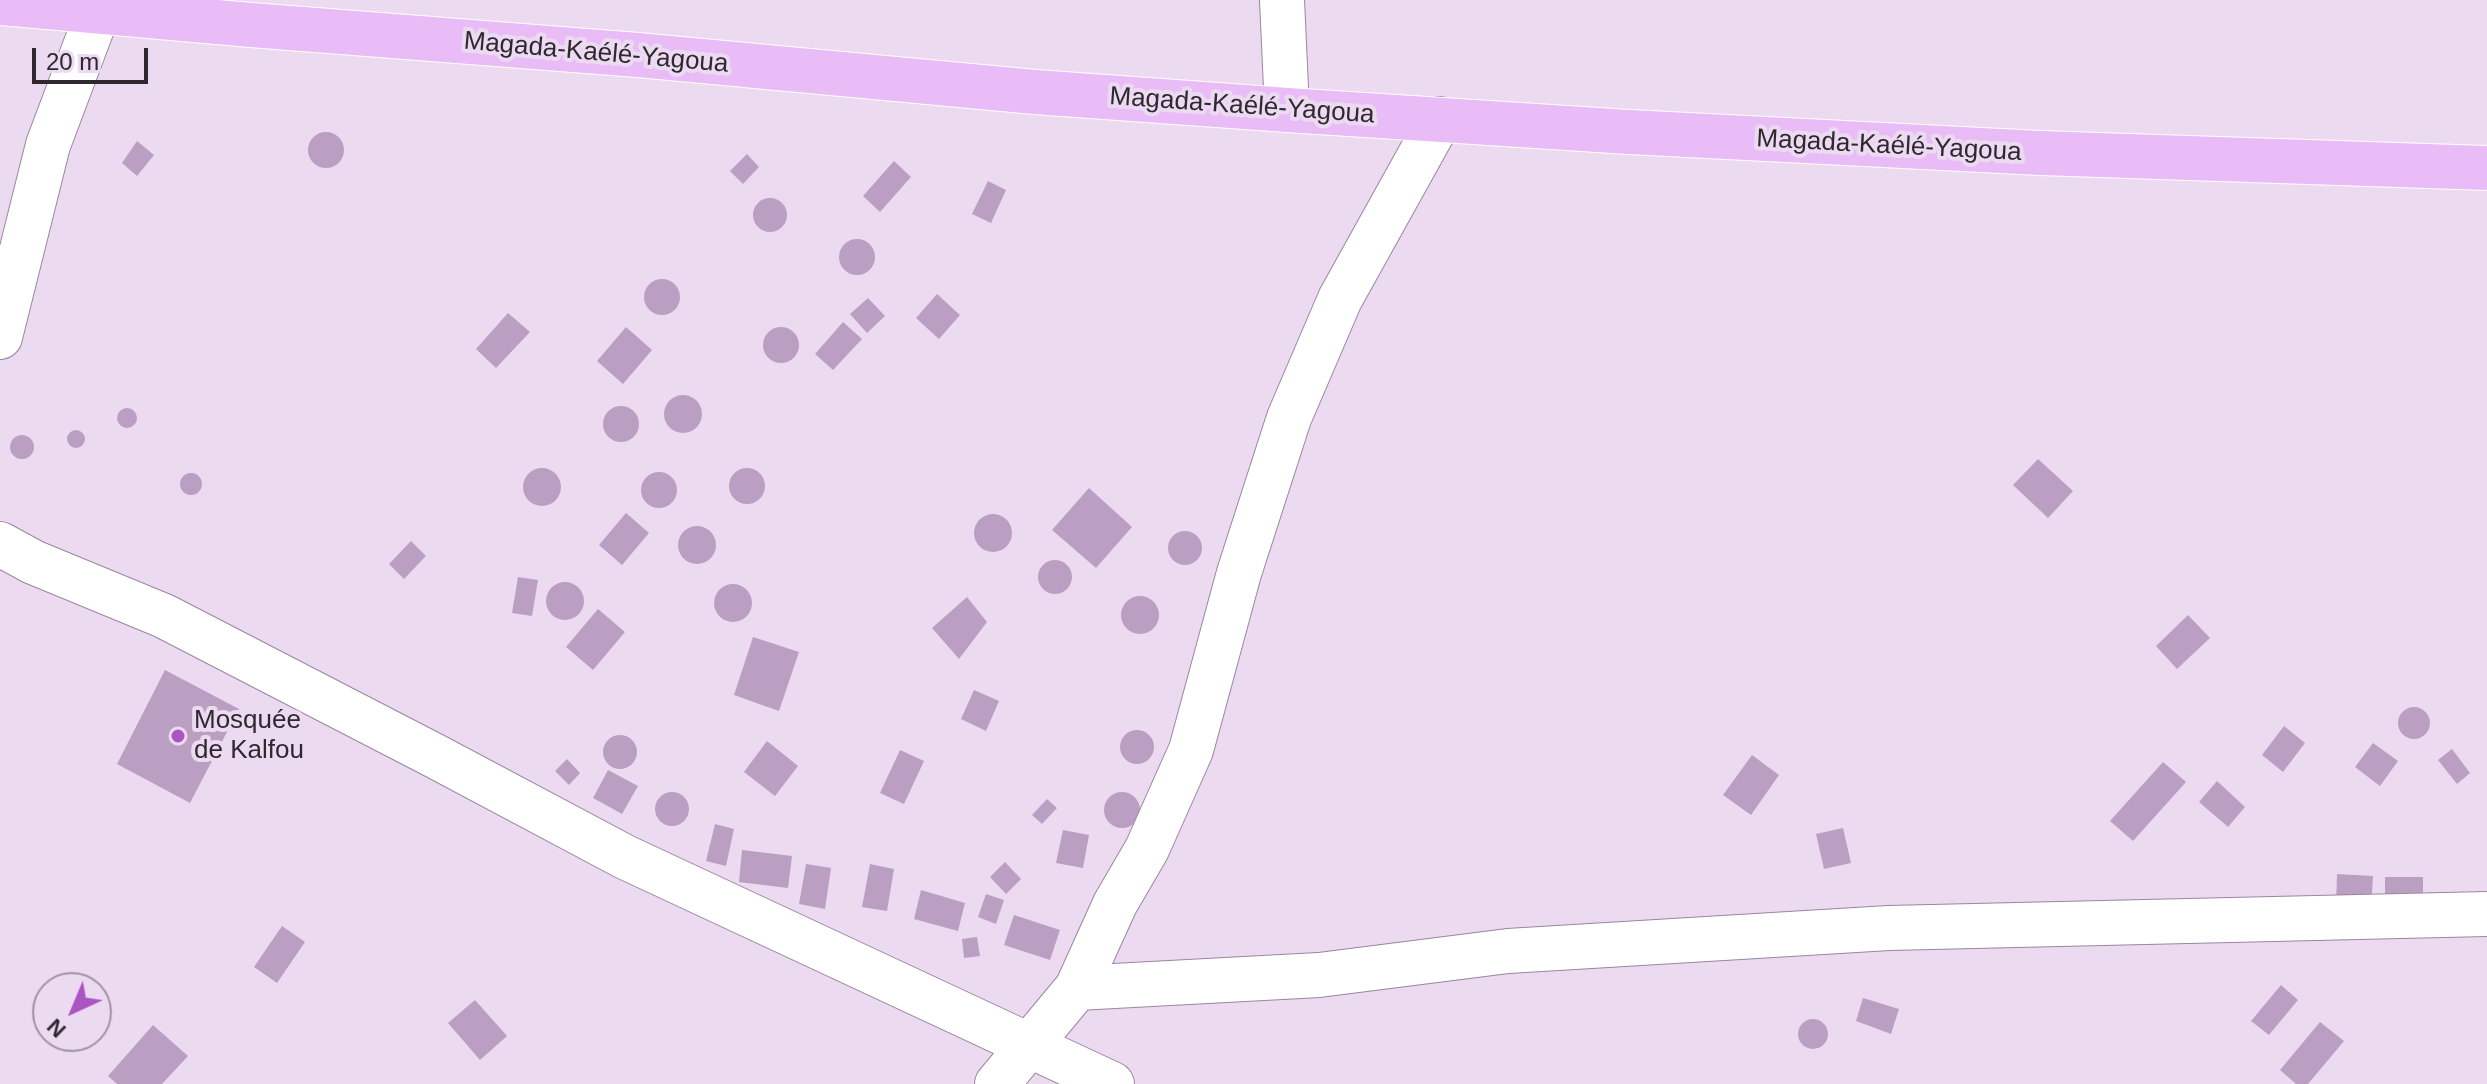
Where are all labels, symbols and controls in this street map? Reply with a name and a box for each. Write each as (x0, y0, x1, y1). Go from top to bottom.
street label: Magada-Kaélé-Yagoua (462, 26, 730, 80)
scale bar (36, 32, 152, 82)
text: 20 m (46, 48, 99, 75)
street label: Magada-Kaélé-Yagoua (1108, 81, 1376, 131)
street label: Magada-Kaélé-Yagoua (1756, 123, 2022, 169)
place label: Mosquée de Kalfou (194, 705, 304, 766)
marker: Mosquée de Kalfou (169, 727, 187, 745)
north arrow (32, 972, 112, 1052)
text: N (42, 1014, 71, 1043)

